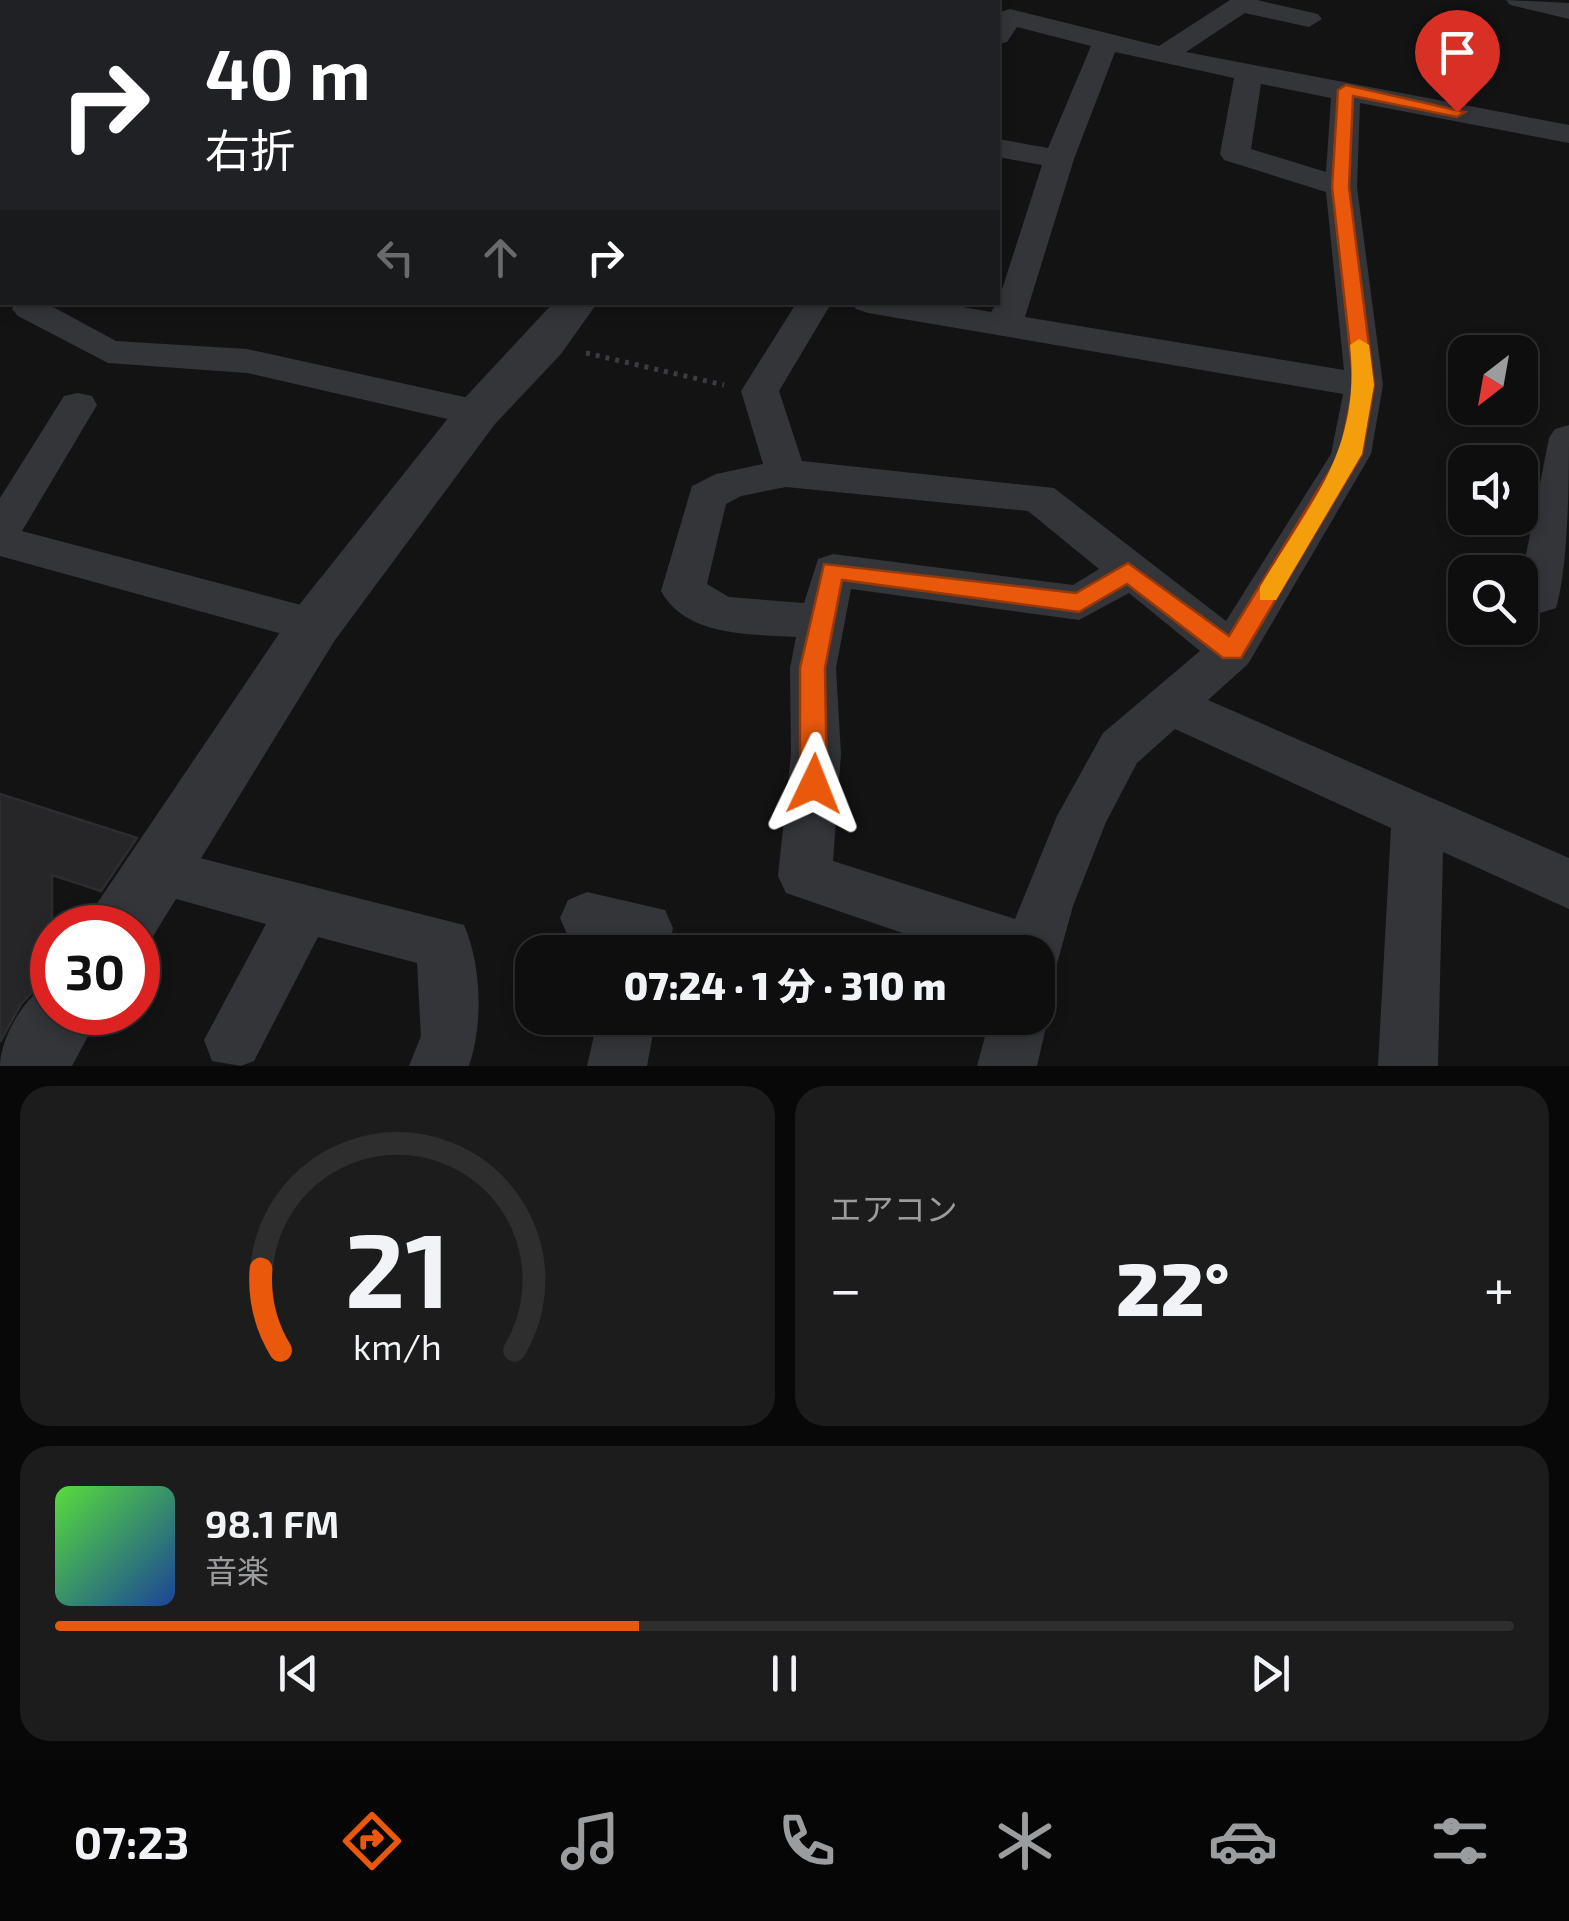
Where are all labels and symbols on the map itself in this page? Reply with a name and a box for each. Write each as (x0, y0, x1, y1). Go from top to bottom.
pin (1415, 10, 1500, 113)
north arrow (1448, 335, 1538, 425)
position arrow (762, 732, 866, 836)
speed limit sign: 30 (30, 905, 160, 1035)

